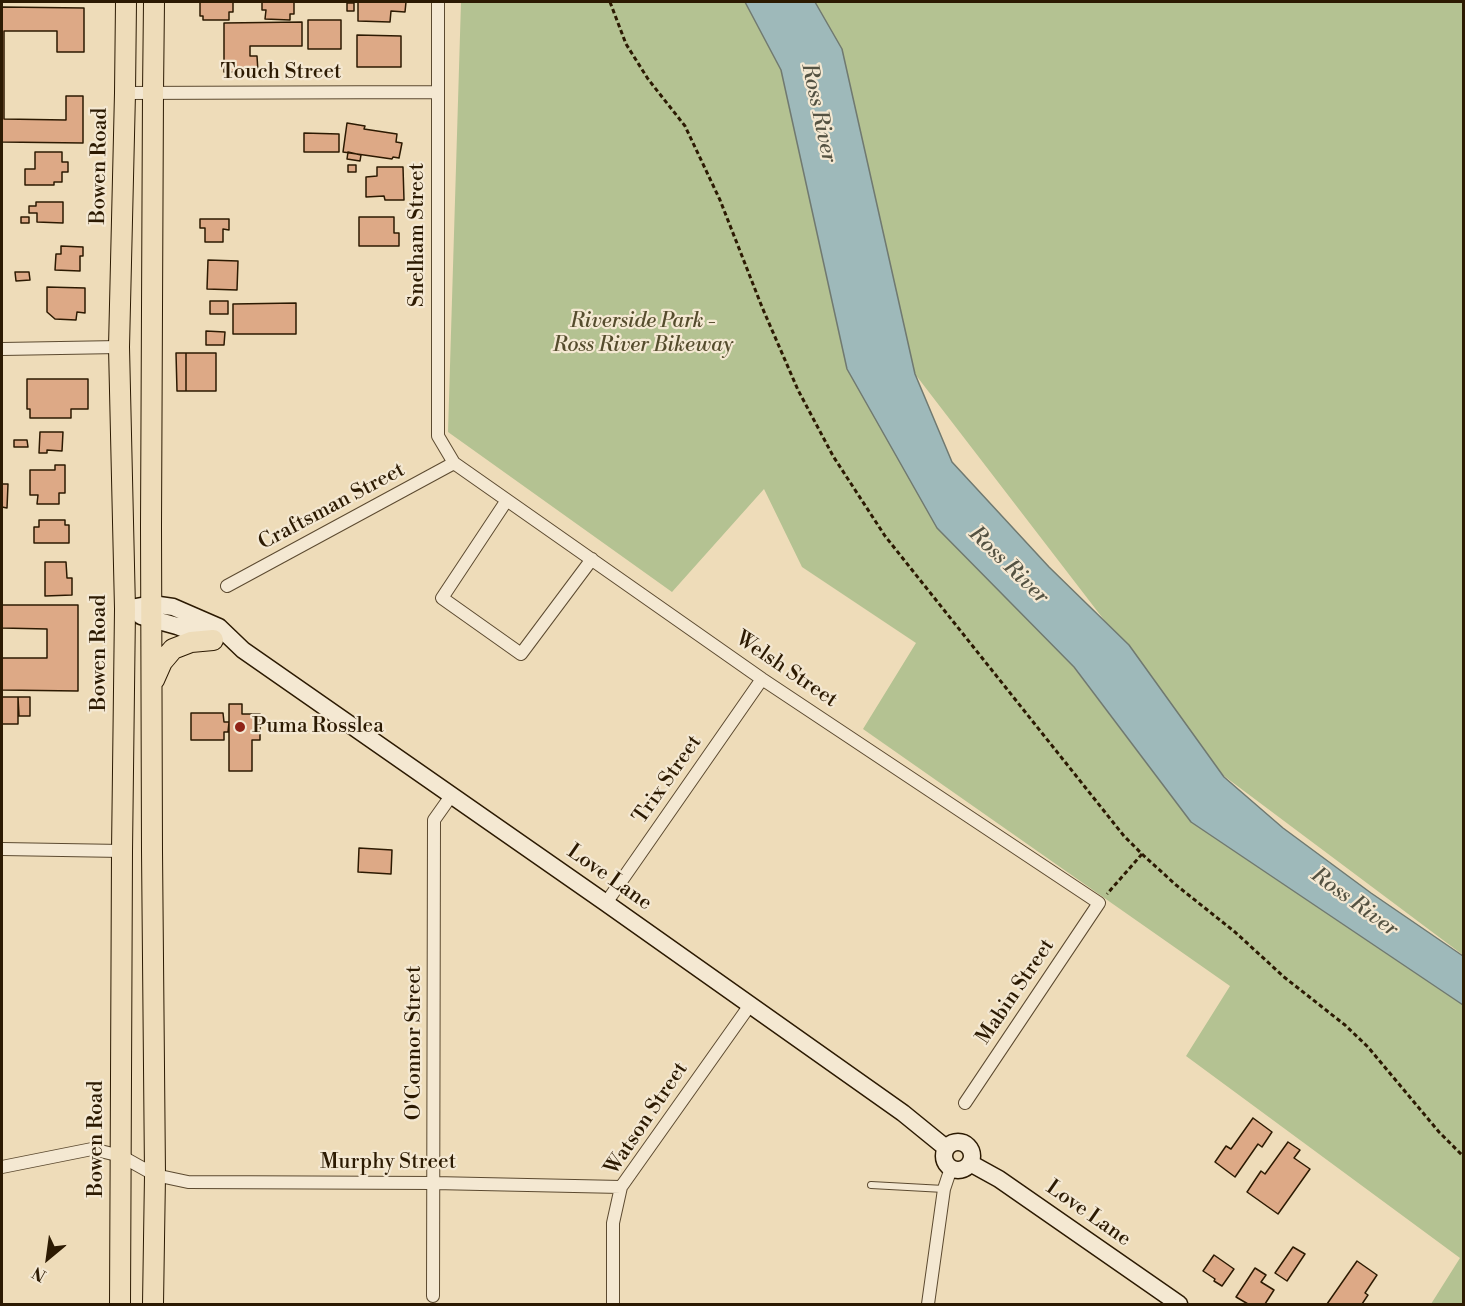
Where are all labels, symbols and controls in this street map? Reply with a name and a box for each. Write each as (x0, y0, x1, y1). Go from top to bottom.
street label: Touch Street (221, 60, 341, 86)
water label: Ross River (795, 61, 841, 165)
street label: Bowen Road (86, 107, 114, 225)
street label: Snelham Street (405, 163, 431, 307)
park label: Riverside Park - Ross River Bikeway (553, 309, 733, 359)
street label: Craftsman Street (255, 458, 409, 556)
water label: Ross River (963, 521, 1053, 611)
street label: Bowen Road (87, 595, 113, 711)
street label: Welsh Street (730, 627, 842, 713)
place label: Puma Rosslea (252, 714, 384, 740)
marker: Puma Rosslea (233, 720, 247, 734)
street label: Trix Street (628, 731, 708, 829)
street label: Love Lane (562, 840, 656, 916)
water label: Ross River (1305, 863, 1403, 943)
street label: Mabin Street (971, 934, 1061, 1050)
street label: O'Connor Street (402, 966, 428, 1120)
street label: Watson Street (600, 1058, 694, 1180)
street label: Bowen Road (84, 1081, 110, 1197)
street label: Murphy Street (320, 1150, 456, 1176)
street label: Love Lane (1041, 1176, 1135, 1252)
north arrow (18, 1228, 78, 1288)
text: N (29, 1262, 50, 1286)

